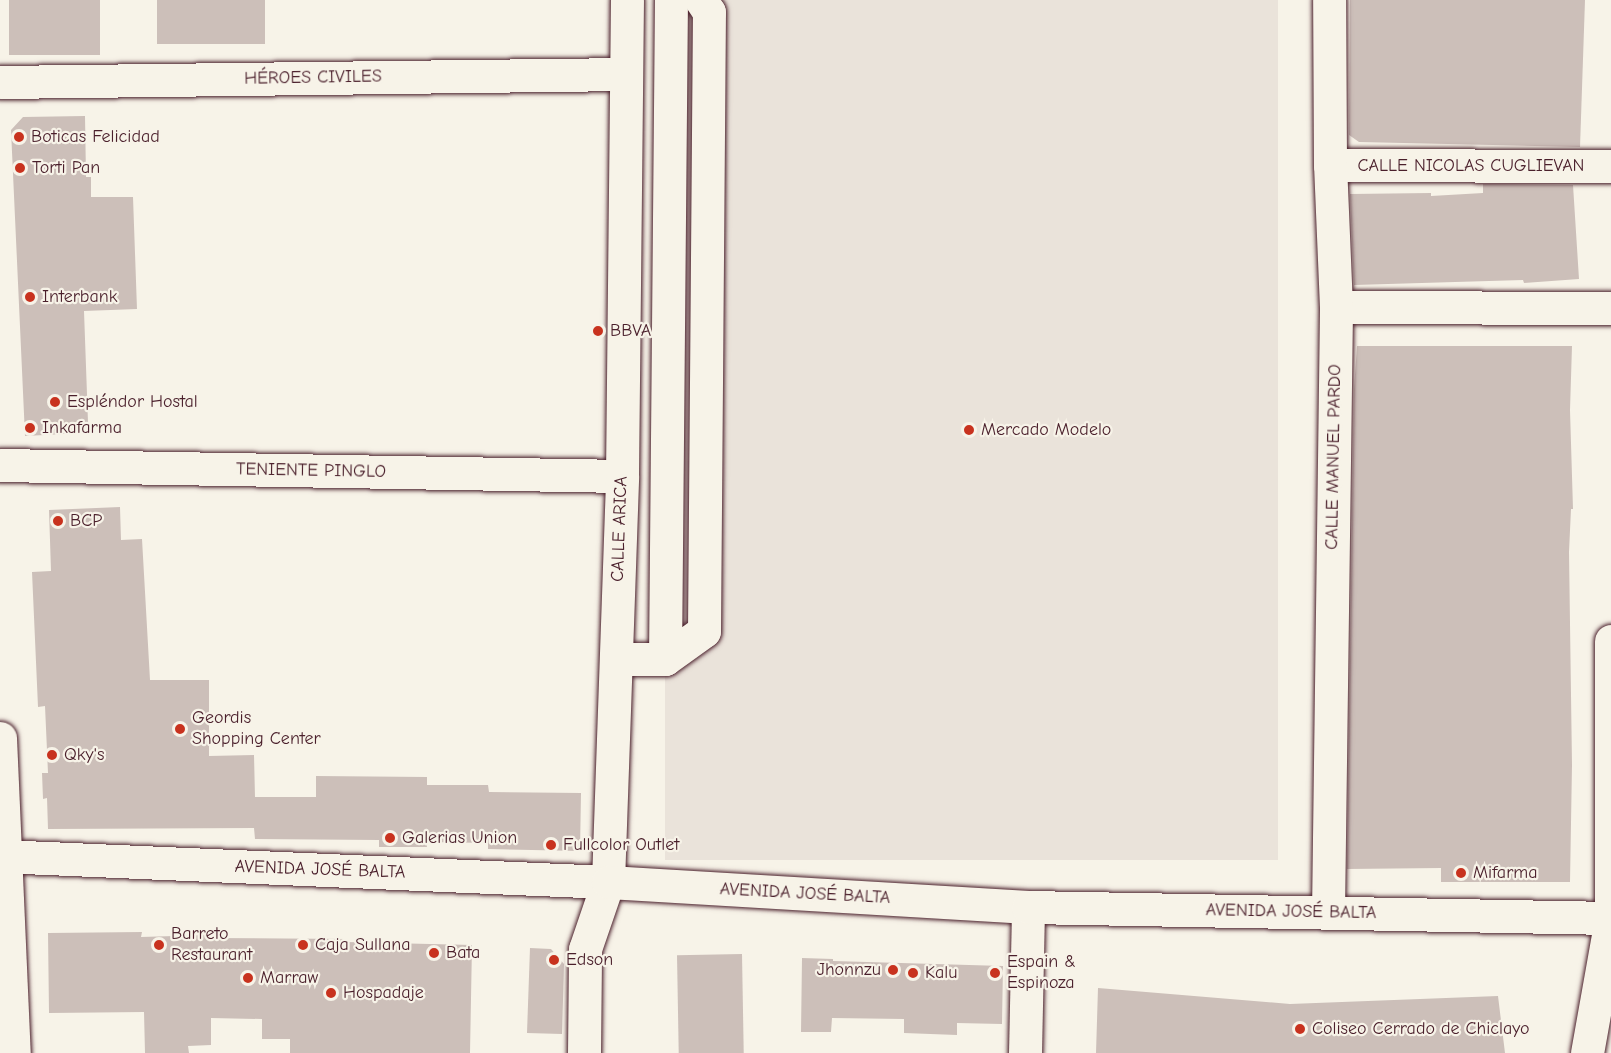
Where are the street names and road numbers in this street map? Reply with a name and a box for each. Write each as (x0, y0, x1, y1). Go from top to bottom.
street label: HÉROES CIVILES (244, 66, 382, 90)
street label: CALLE NICOLAS CUGLIEVAN (1358, 155, 1584, 177)
street label: CALLE MANUEL PARDO (1322, 364, 1346, 550)
street label: TENIENTE PINGLO (236, 459, 386, 483)
street label: CALLE ARICA (607, 476, 633, 582)
street label: AVENIDA JOSÉ BALTA (234, 856, 406, 884)
street label: AVENIDA JOSÉ BALTA (719, 879, 891, 909)
street label: AVENIDA JOSÉ BALTA (1205, 900, 1377, 924)

